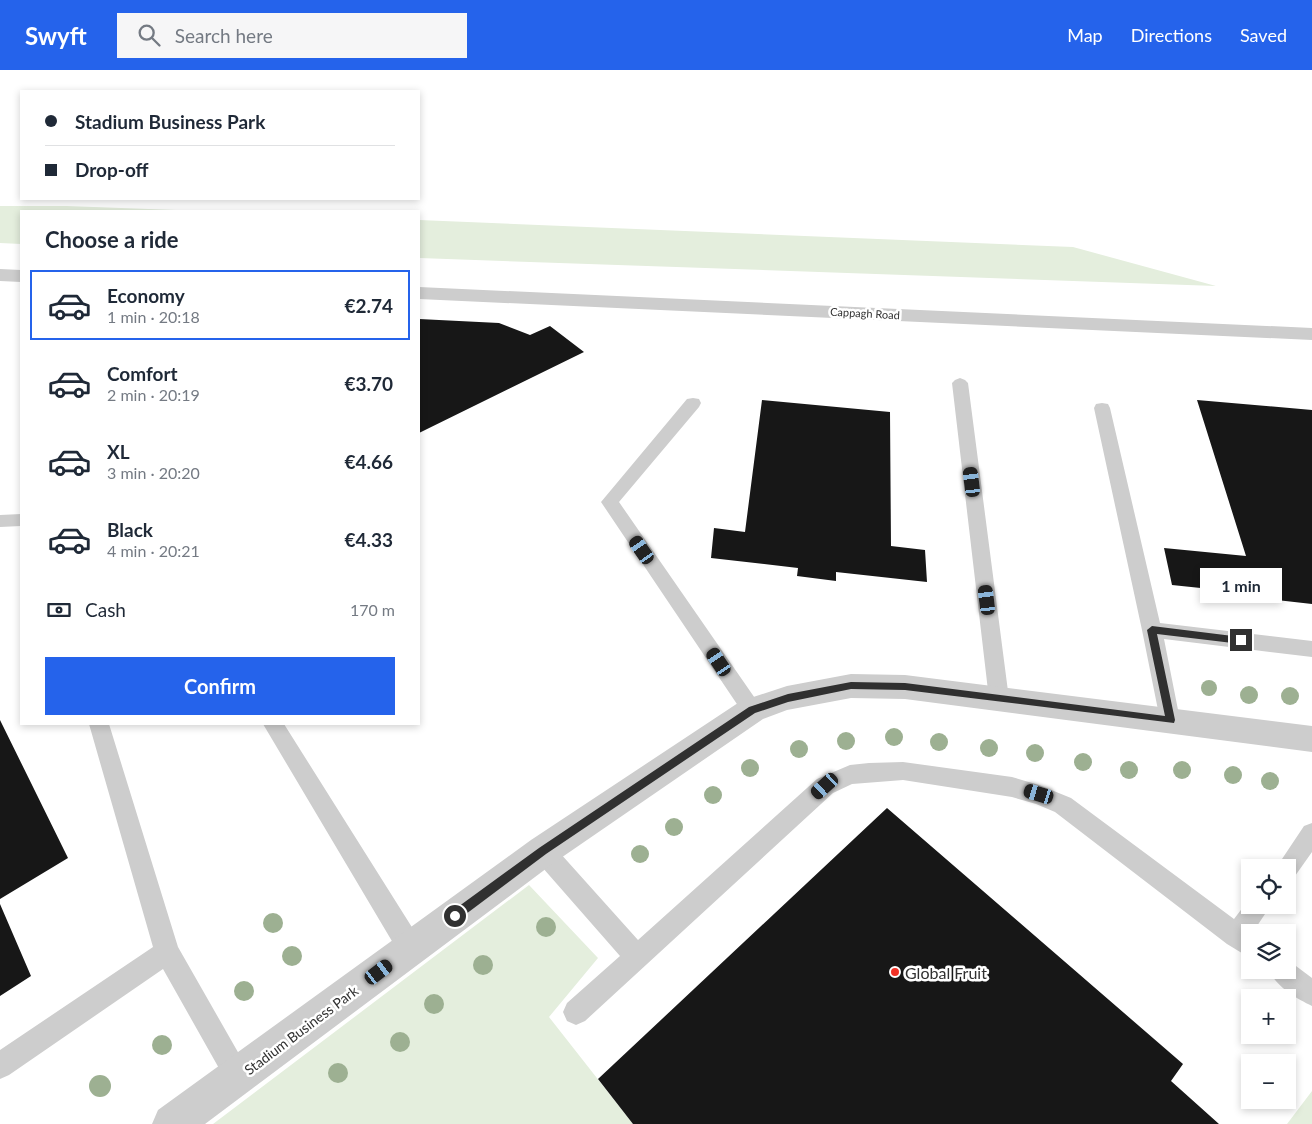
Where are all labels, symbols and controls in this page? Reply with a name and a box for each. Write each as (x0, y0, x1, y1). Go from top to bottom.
search box (117, 13, 467, 58)
text: Swyft (25, 21, 87, 50)
icon: search (135, 21, 163, 49)
text: Search here (175, 24, 273, 47)
text: Map (1067, 24, 1103, 46)
text: Directions (1131, 24, 1212, 46)
text: Saved (1240, 24, 1287, 46)
text: Stadium Business Park (75, 110, 265, 133)
text: Drop-off (75, 158, 149, 181)
text: Choose a ride (45, 226, 179, 253)
icon: car (47, 283, 92, 328)
text: Economy (107, 284, 185, 307)
text: €2.74 (344, 294, 393, 317)
street label: Cappagh Road (830, 305, 900, 321)
text: 1 min · 20:18 (107, 307, 200, 326)
icon: car (47, 361, 92, 406)
text: Comfort (107, 362, 178, 385)
text: €3.70 (344, 372, 393, 395)
text: 2 min · 20:19 (107, 385, 200, 404)
icon: car (47, 439, 92, 484)
text: XL (107, 440, 130, 463)
text: €4.66 (344, 450, 393, 473)
text: 3 min · 20:20 (107, 463, 200, 482)
car (962, 466, 981, 498)
icon: car (47, 517, 92, 562)
text: Black (107, 518, 153, 541)
text: €4.33 (344, 528, 393, 551)
car (627, 533, 656, 567)
text: 4 min · 20:21 (107, 541, 200, 560)
callout: 1 min (1200, 568, 1282, 602)
text: 1 min (1221, 576, 1261, 595)
car (977, 584, 996, 616)
icon: cash (45, 596, 73, 624)
text: Cash (85, 598, 126, 621)
text: 170 m (350, 600, 395, 619)
route end (1230, 629, 1252, 651)
car (704, 645, 733, 679)
button: Confirm (45, 657, 395, 715)
car (808, 770, 841, 802)
car (1022, 782, 1055, 806)
map controls (1241, 859, 1296, 1109)
button: locate (1241, 859, 1296, 914)
route start (444, 905, 466, 927)
button: layers (1241, 924, 1296, 979)
car (362, 957, 395, 987)
place label: Global Fruit (905, 963, 987, 982)
marker: Global Fruit (889, 966, 901, 978)
street label: Stadium Business Park (241, 981, 362, 1078)
button: + (1241, 989, 1296, 1044)
button: − (1241, 1054, 1296, 1109)

